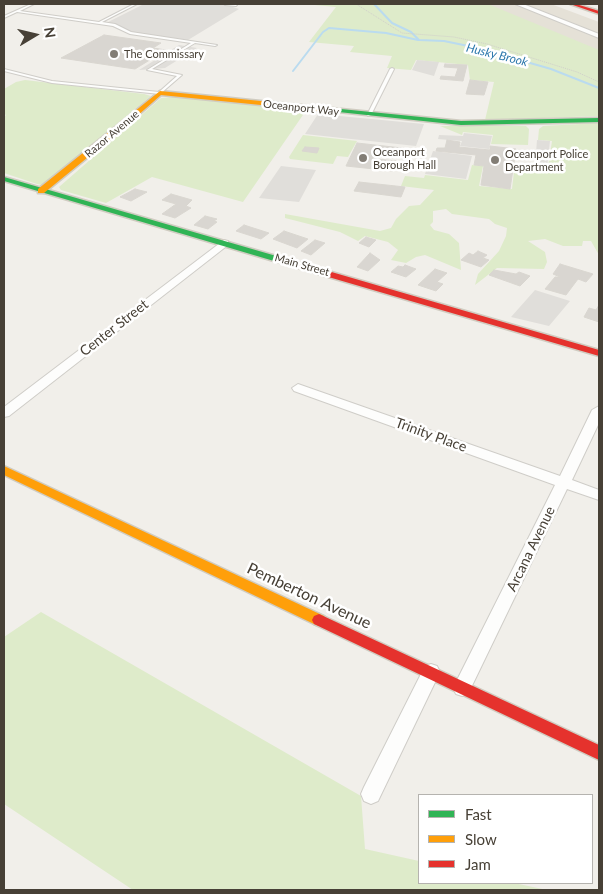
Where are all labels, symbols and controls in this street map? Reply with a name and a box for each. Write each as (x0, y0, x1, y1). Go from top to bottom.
north arrow (10, 10, 60, 60)
text: N (41, 26, 60, 39)
water label: Husky Brook (465, 40, 529, 70)
place label: The Commissary (124, 47, 204, 61)
marker: The Commissary (108, 48, 120, 60)
street label: Oceanport Way (262, 97, 340, 119)
street label: Razor Avenue (82, 108, 142, 160)
place label: Oceanport Borough Hall (373, 145, 436, 171)
place label: Oceanport Police Department (505, 147, 588, 173)
marker: Oceanport Borough Hall (357, 152, 369, 164)
marker: Oceanport Police Department (489, 154, 501, 166)
street label: Main Street (273, 251, 331, 279)
street label: Center Street (76, 296, 152, 360)
street label: Trinity Place (393, 414, 469, 456)
street label: Arcana Avenue (503, 504, 559, 594)
street label: Pemberton Avenue (244, 559, 374, 633)
legend (418, 794, 593, 884)
text: Fast (465, 805, 492, 823)
text: Slow (465, 830, 497, 848)
text: Jam (465, 855, 491, 873)

